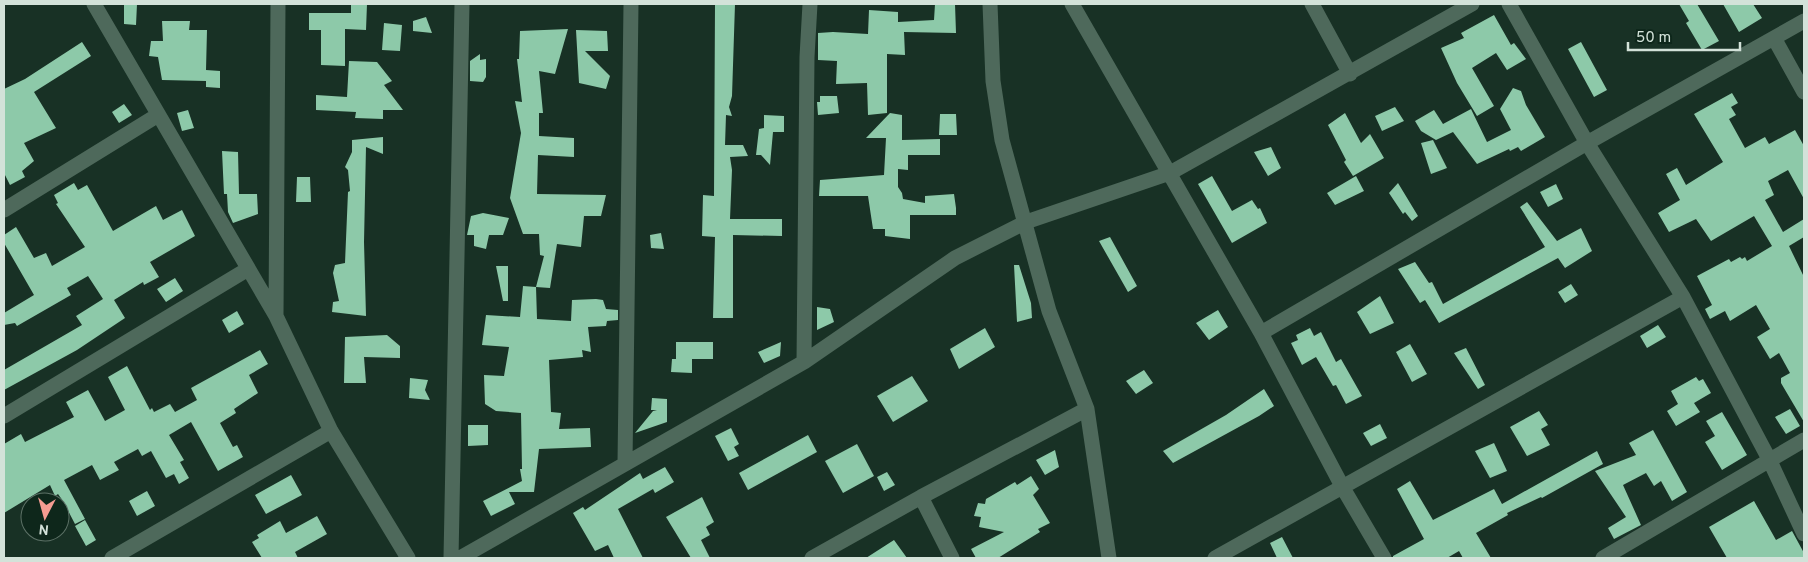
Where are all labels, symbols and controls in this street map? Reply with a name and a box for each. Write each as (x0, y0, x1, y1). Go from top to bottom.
scale bar (1628, 20, 1740, 52)
text: 50 m (1636, 29, 1671, 48)
north arrow (20, 492, 70, 542)
text: N (38, 519, 50, 537)

